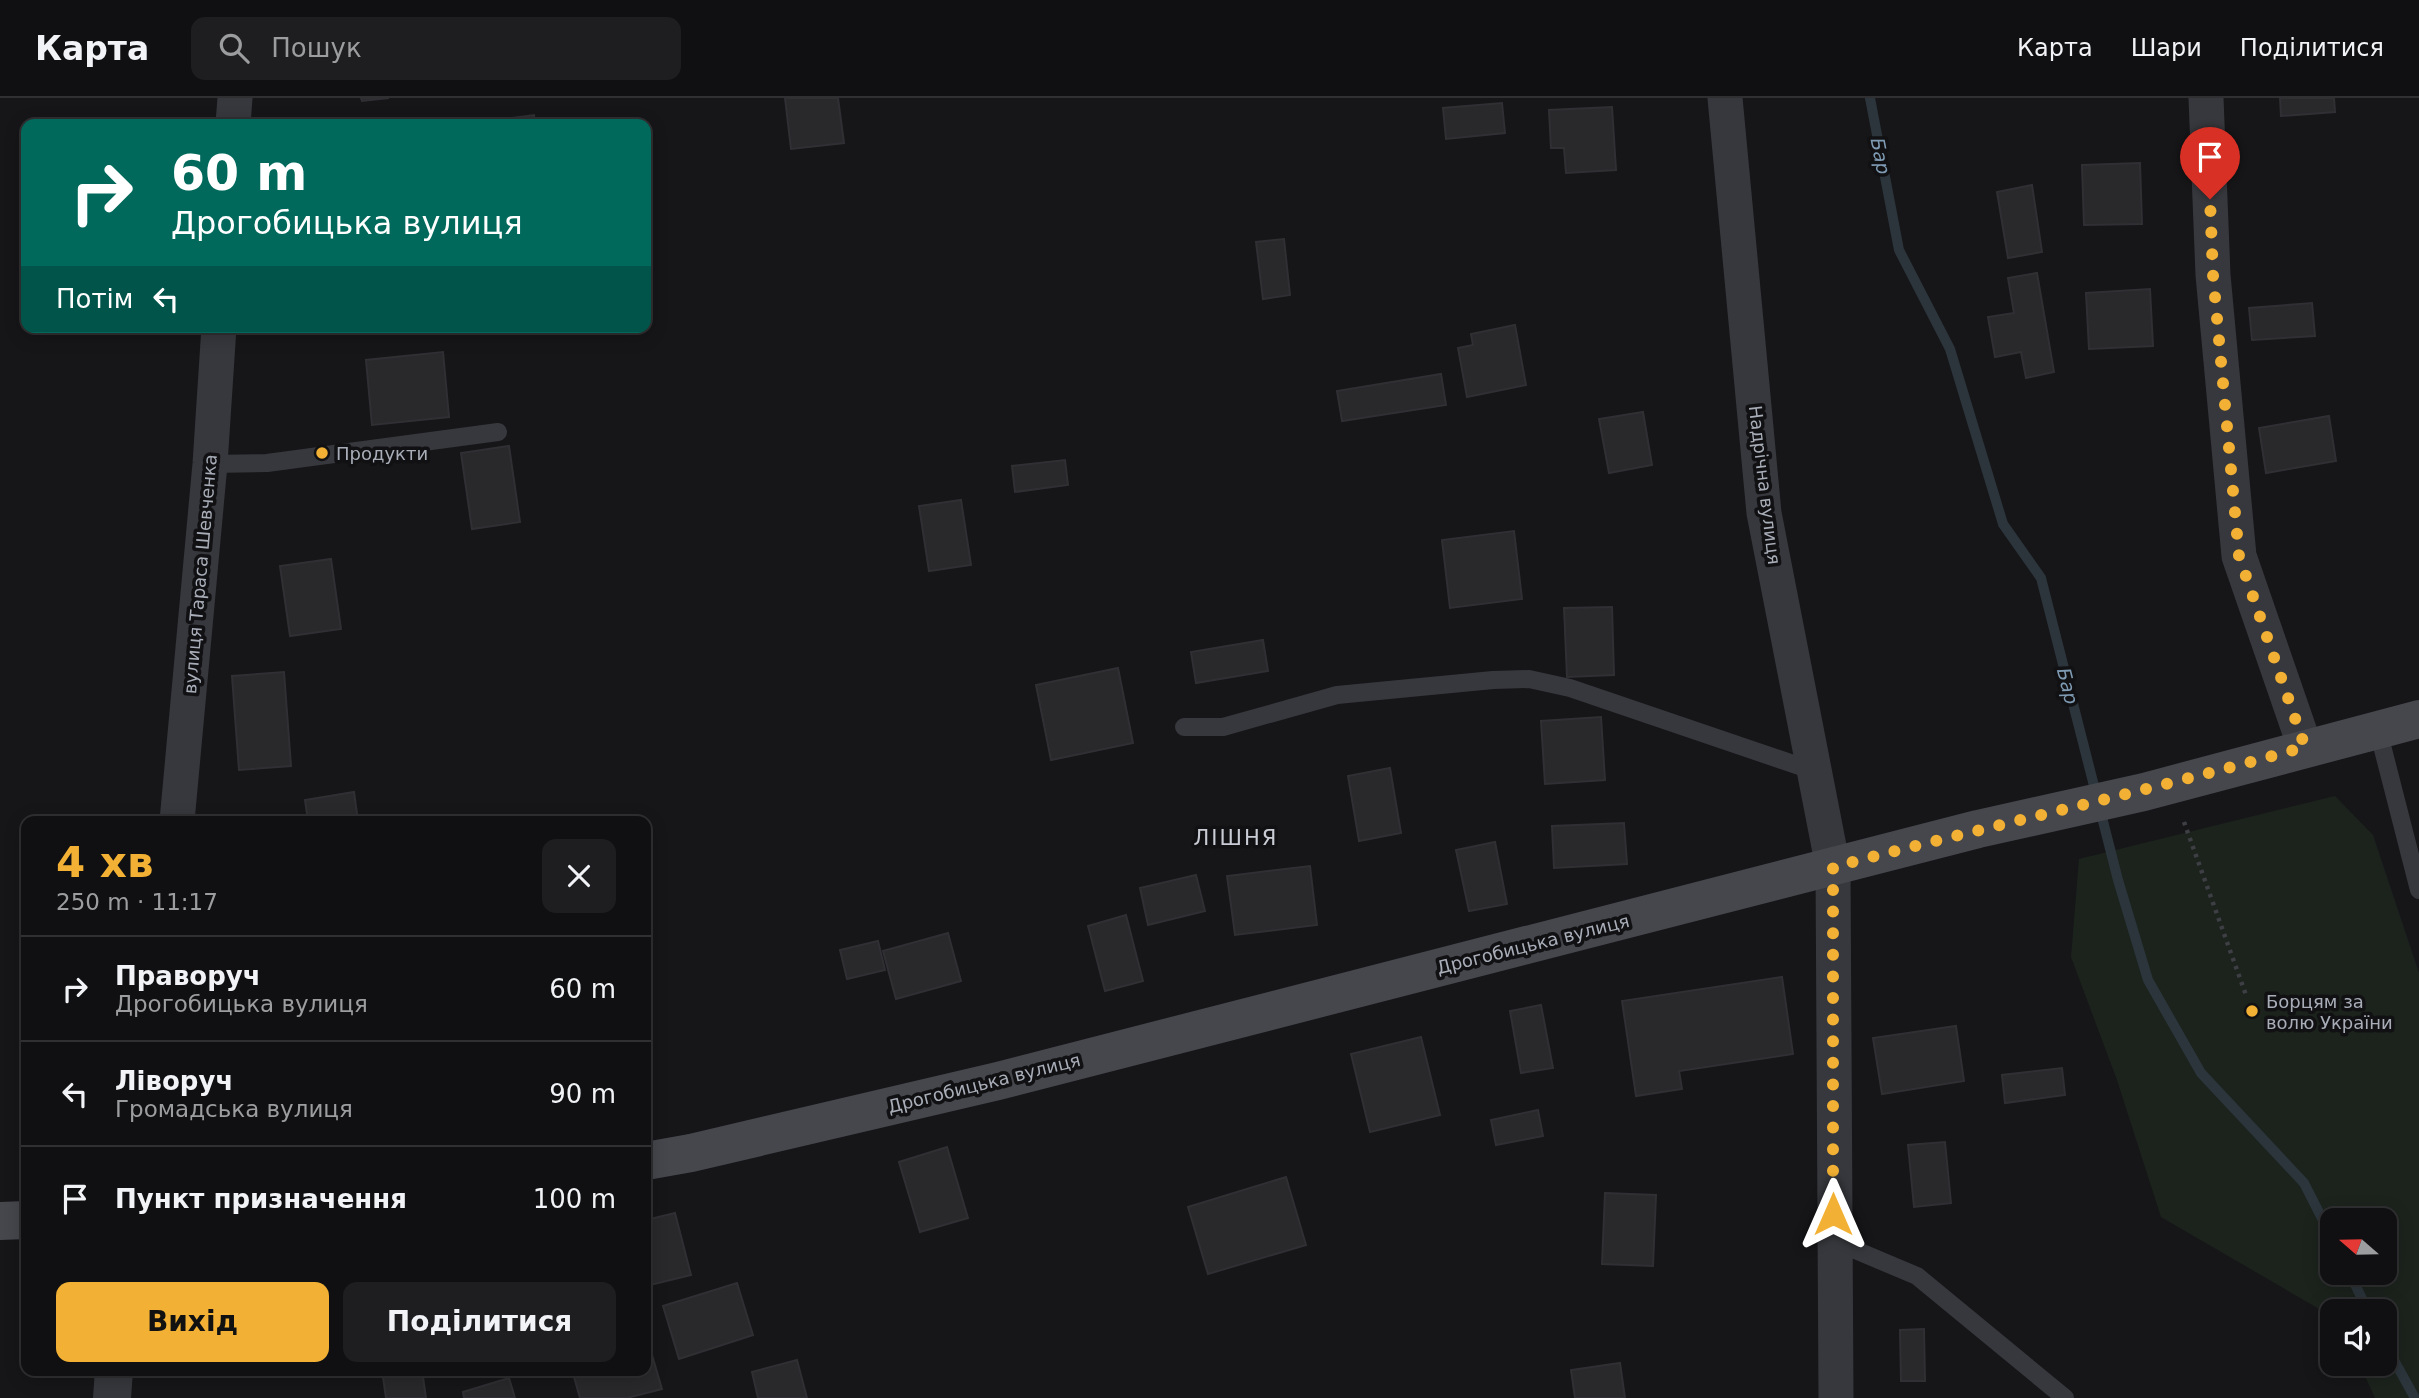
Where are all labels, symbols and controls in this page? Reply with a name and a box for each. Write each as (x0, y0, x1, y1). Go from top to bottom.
search box (191, 17, 681, 80)
text: Карта (35, 29, 149, 68)
icon: search (215, 29, 253, 67)
text: Пошук (271, 33, 362, 63)
text: Карта (2017, 34, 2093, 62)
text: Шари (2131, 34, 2202, 62)
text: Поділитися (2240, 34, 2384, 62)
pin (2180, 127, 2240, 199)
water label: Бар (1867, 136, 1895, 176)
icon: arrive (2191, 138, 2229, 176)
text: 60 m (171, 145, 307, 202)
icon: right (56, 147, 147, 238)
text: Дрогобицька вулиця (171, 204, 523, 242)
icon: left (147, 280, 185, 318)
text: Потім (56, 284, 133, 314)
street label: Надрічна вулиця (1745, 404, 1785, 566)
place label: Продукти (336, 443, 428, 464)
marker: Продукти (314, 445, 330, 461)
street label: вулиця Тараса Шевченка (179, 453, 221, 695)
water label: Бар (2053, 666, 2083, 706)
district label: ЛІШНЯ (1194, 826, 1278, 850)
text: 4 хв (56, 838, 154, 887)
button: close (542, 839, 616, 913)
text: 250 m · 11:17 (56, 889, 218, 915)
street label: Дрогобицька вулиця (1434, 910, 1632, 978)
text: Праворуч (115, 961, 261, 991)
icon: right (56, 970, 94, 1008)
text: 60 m (549, 974, 616, 1004)
text: Дрогобицька вулиця (115, 991, 368, 1017)
place label: Борцям за волю України (2266, 991, 2393, 1033)
marker: Борцям за волю України (2244, 1003, 2260, 1019)
street label: Дрогобицька вулиця (885, 1049, 1083, 1117)
text: Ліворуч (115, 1066, 233, 1096)
icon: left (56, 1075, 94, 1113)
text: 90 m (549, 1079, 616, 1109)
text: Громадська вулиця (115, 1096, 353, 1122)
position arrow (1796, 1177, 1870, 1251)
icon: arrive (56, 1180, 94, 1218)
text: Пункт призначення (115, 1184, 407, 1214)
text: 100 m (533, 1184, 616, 1214)
north arrow (2320, 1208, 2398, 1284)
map controls (2320, 1208, 2397, 1376)
button: Вихід (56, 1282, 329, 1362)
button: Поділитися (343, 1282, 616, 1362)
button: sound (2320, 1299, 2397, 1376)

